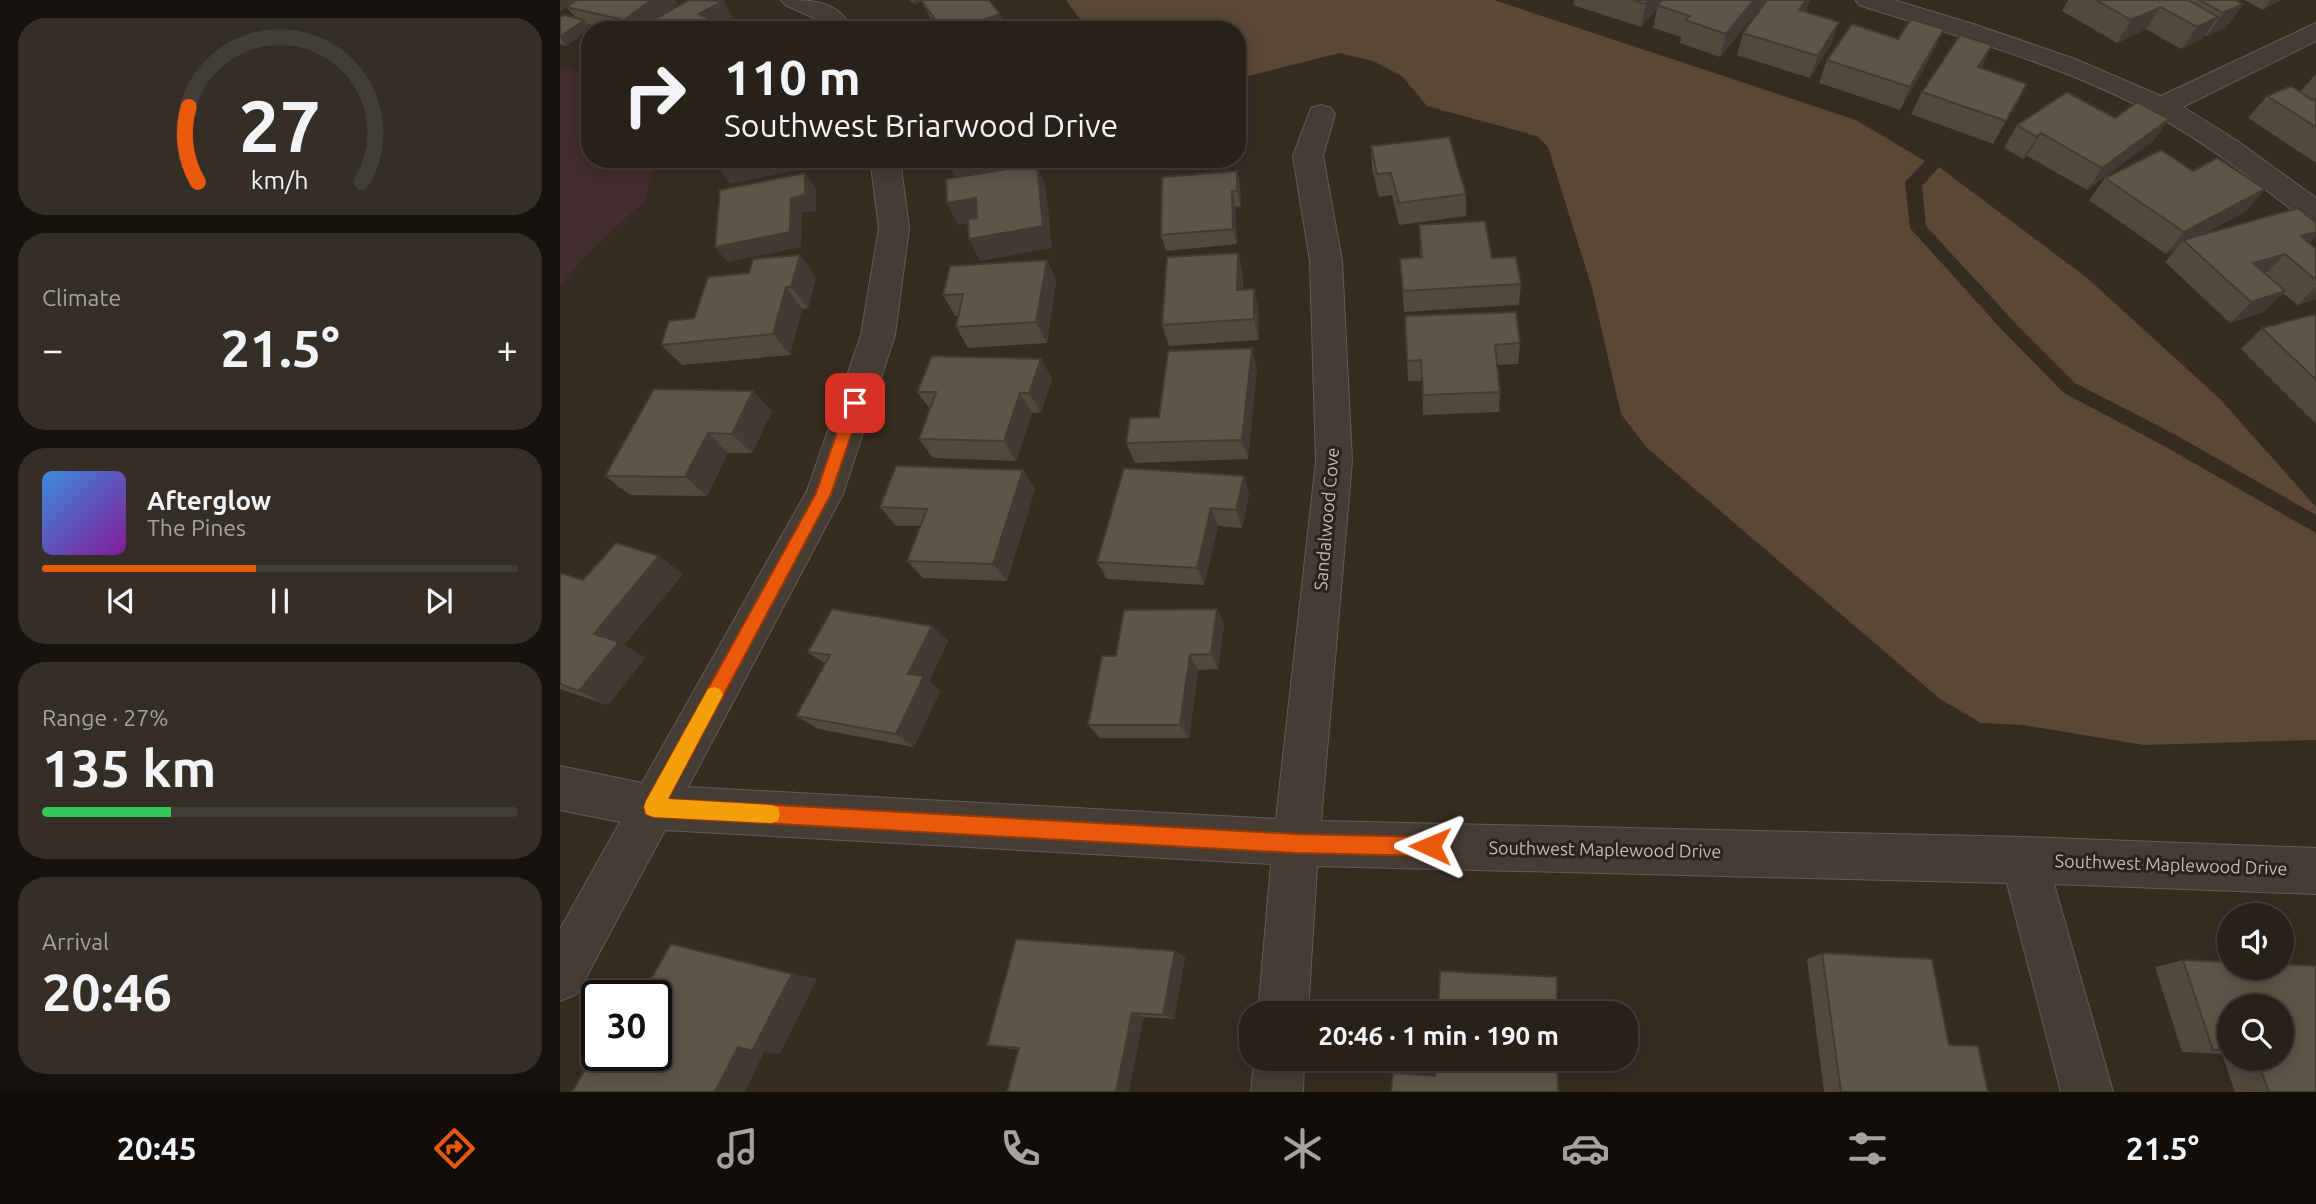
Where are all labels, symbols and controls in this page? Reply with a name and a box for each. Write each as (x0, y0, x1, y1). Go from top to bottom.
icon: right (609, 49, 700, 140)
text: 110 m (724, 49, 861, 104)
text: 27 (239, 85, 321, 167)
text: Southwest Briarwood Drive (724, 107, 1118, 143)
text: km/h (251, 166, 309, 194)
text: Climate (42, 285, 121, 310)
text: 21.5° (220, 319, 340, 377)
text: − (42, 328, 63, 370)
text: + (497, 328, 518, 370)
pin (825, 373, 885, 433)
icon: arrive (836, 384, 874, 422)
street label: Sandalwood Cove (1310, 447, 1342, 591)
text: Afterglow (147, 486, 271, 515)
text: The Pines (147, 515, 246, 540)
icon: previous (102, 582, 140, 620)
icon: pause (261, 582, 299, 620)
icon: next (420, 582, 458, 620)
text: Range · 27% (42, 705, 169, 730)
text: 135 km (42, 739, 216, 797)
position arrow (1393, 809, 1467, 883)
street label: Southwest Maplewood Drive (1488, 837, 1722, 861)
street label: Southwest Maplewood Drive (2054, 850, 2288, 878)
map controls (2217, 903, 2294, 1071)
button: sound (2217, 903, 2294, 980)
text: Arrival (42, 929, 109, 954)
text: 20:46 (42, 963, 172, 1021)
speed limit sign: 30 (581, 980, 672, 1071)
button: search (2217, 994, 2294, 1071)
text: 20:46 · 1 min · 190 m (1318, 1021, 1559, 1050)
icon: directions (430, 1124, 479, 1173)
icon: music (713, 1124, 762, 1173)
icon: phone (996, 1124, 1045, 1173)
icon: climate (1278, 1124, 1327, 1173)
icon: car (1561, 1124, 1610, 1173)
icon: filters (1843, 1124, 1892, 1173)
text: 20:45 (117, 1130, 197, 1166)
text: 21.5° (2126, 1130, 2199, 1166)

